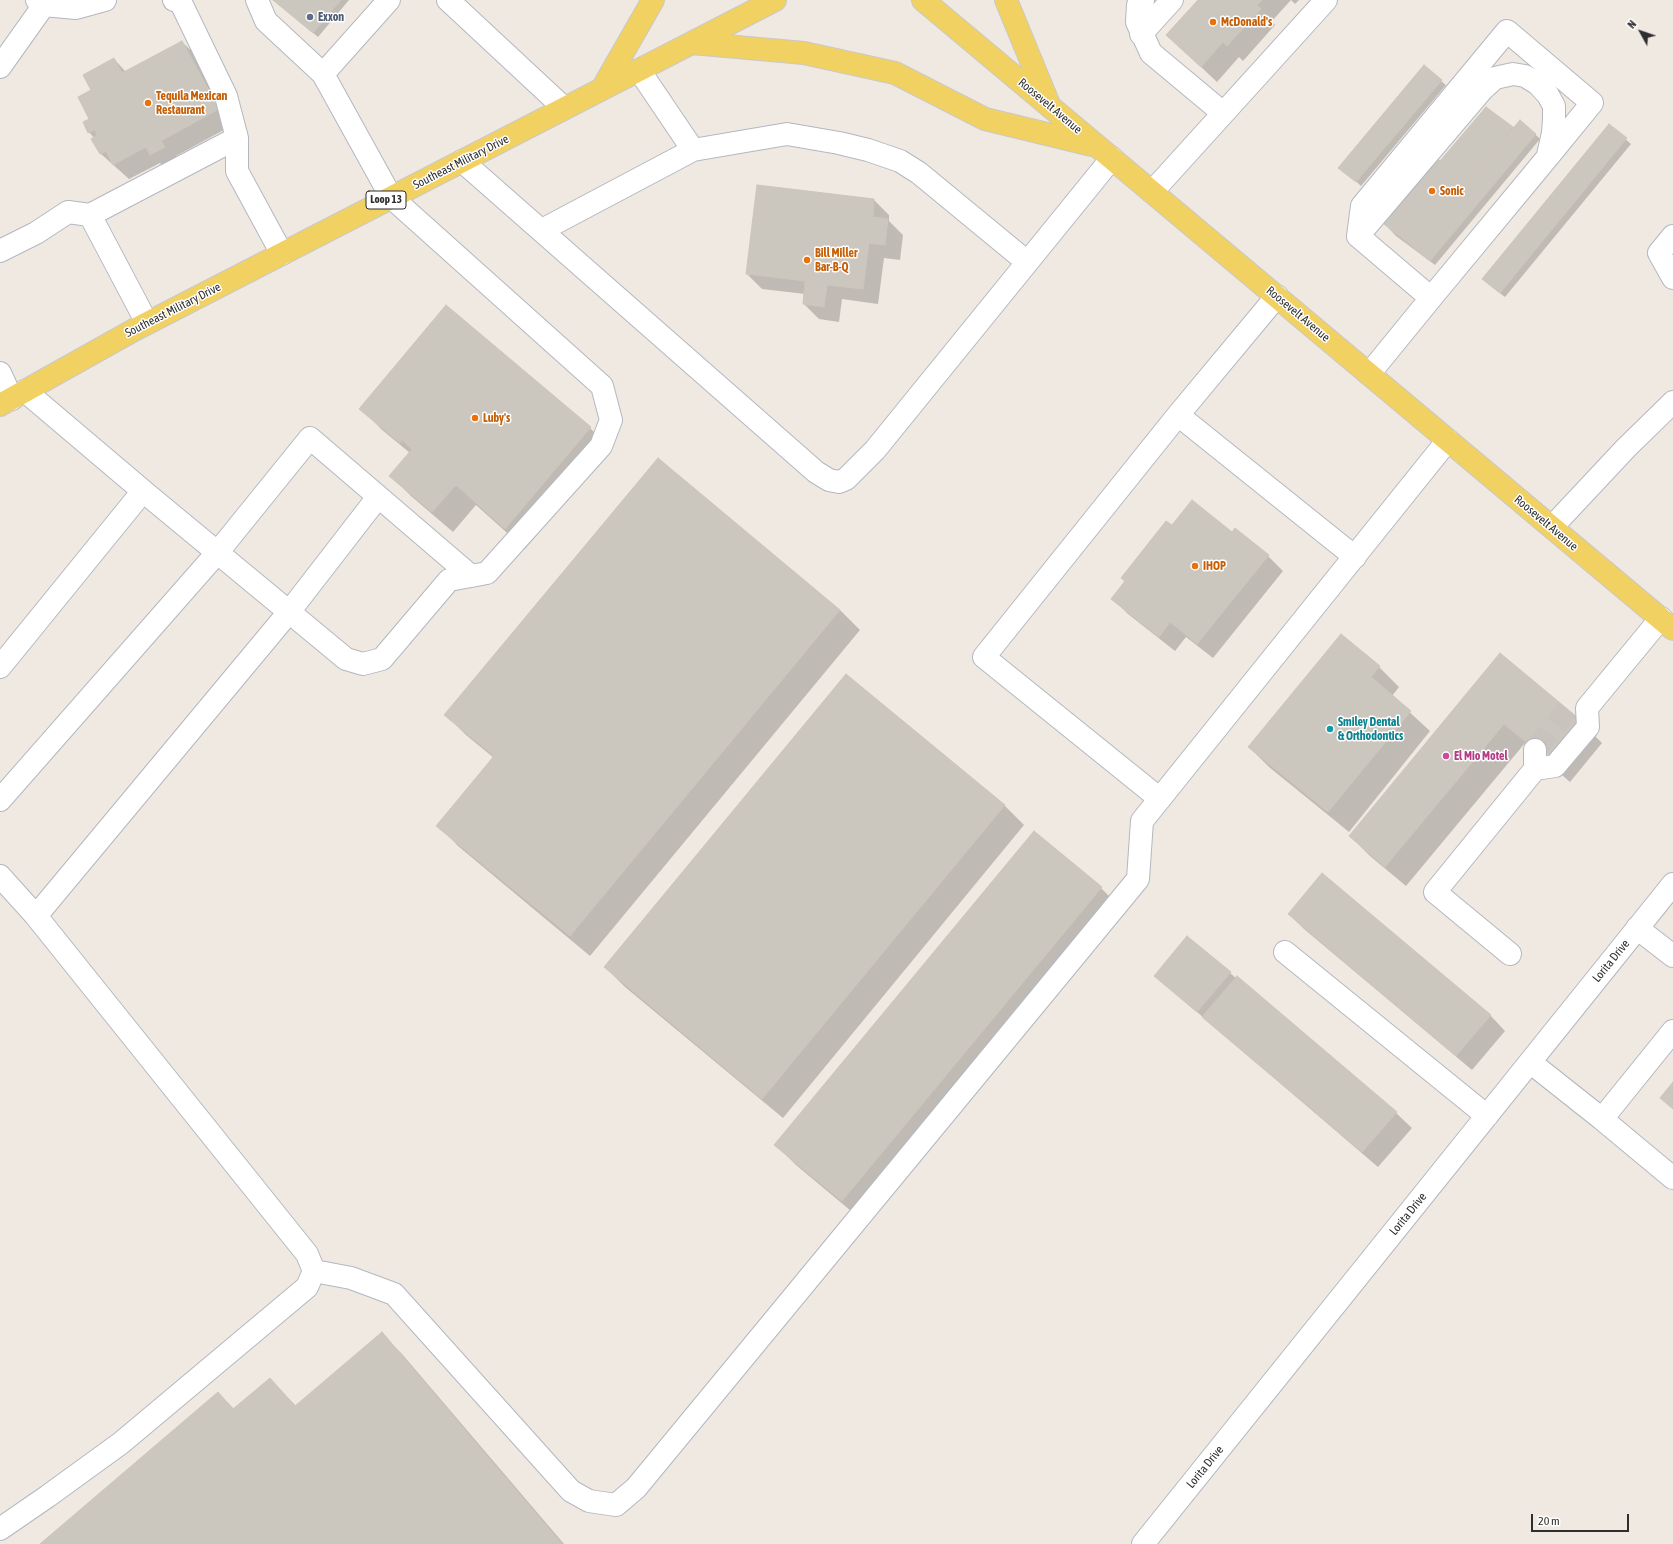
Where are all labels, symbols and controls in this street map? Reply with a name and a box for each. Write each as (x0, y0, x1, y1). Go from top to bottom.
place label: Exxon (318, 10, 344, 24)
marker: Exxon (305, 12, 315, 22)
north arrow (1621, 12, 1661, 52)
place label: McDonald's (1221, 15, 1272, 29)
marker: McDonald's (1208, 17, 1218, 27)
text: N (1625, 18, 1638, 31)
street label: Roosevelt Avenue (1015, 75, 1085, 137)
place label: Tequila Mexican Restaurant (156, 89, 227, 117)
marker: Tequila Mexican Restaurant (143, 98, 153, 108)
street label: Southeast Military Drive (411, 132, 511, 192)
place label: Sonic (1440, 184, 1464, 198)
marker: Sonic (1427, 186, 1437, 196)
road number: Loop 13 (366, 191, 406, 209)
place label: Bill Miller Bar-B-Q (815, 246, 857, 274)
marker: Bill Miller Bar-B-Q (802, 255, 812, 265)
street label: Southeast Military Drive (123, 280, 223, 340)
street label: Roosevelt Avenue (1263, 283, 1333, 345)
place label: Luby's (483, 411, 510, 425)
marker: Luby's (470, 413, 480, 423)
street label: Roosevelt Avenue (1511, 492, 1581, 554)
place label: IHOP (1203, 559, 1226, 573)
marker: IHOP (1190, 561, 1200, 571)
place label: Smiley Dental & Orthodontics (1338, 715, 1403, 743)
marker: Smiley Dental & Orthodontics (1325, 724, 1335, 734)
place label: El Mio Motel (1454, 749, 1508, 763)
marker: El Mio Motel (1441, 751, 1451, 761)
street label: Lorita Drive (1589, 937, 1633, 985)
street label: Lorita Drive (1386, 1190, 1430, 1238)
street label: Lorita Drive (1183, 1443, 1227, 1491)
scale bar (1533, 1506, 1631, 1532)
text: 20 m (1538, 1514, 1560, 1528)

